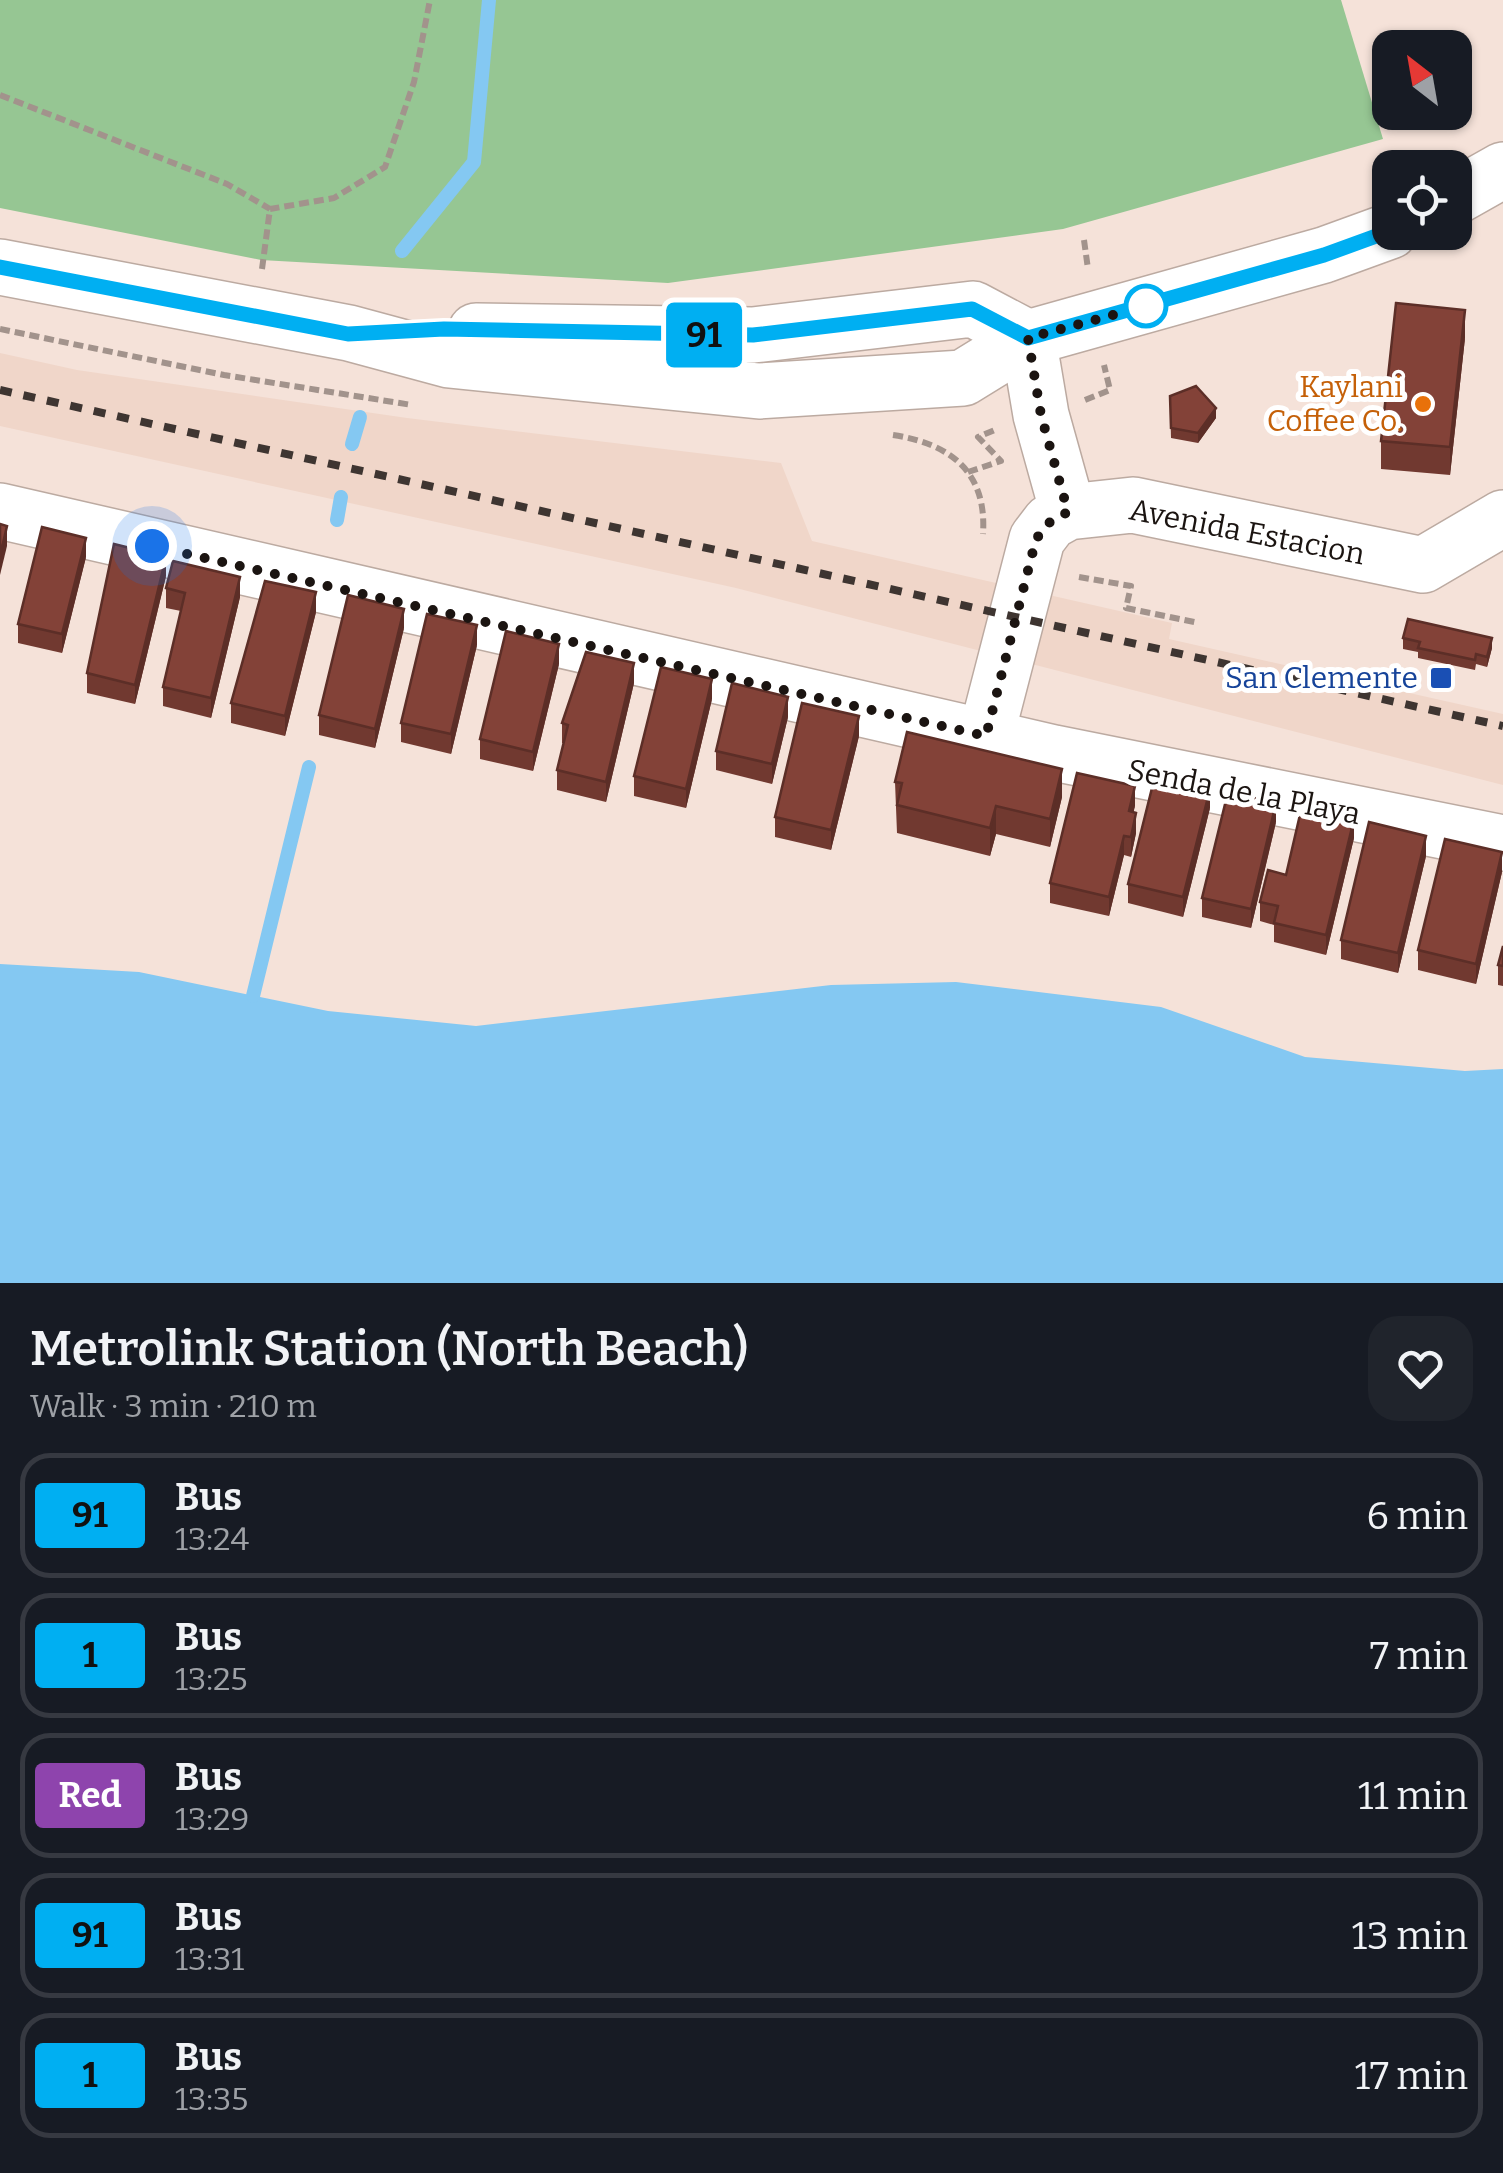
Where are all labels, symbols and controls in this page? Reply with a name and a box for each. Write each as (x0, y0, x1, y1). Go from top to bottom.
north arrow (1372, 30, 1472, 130)
map controls (1372, 30, 1472, 250)
button: locate (1372, 150, 1472, 250)
unlabelled marker (1125, 285, 1167, 327)
line badge: 91 (659, 302, 749, 368)
text: 91 (686, 314, 722, 356)
place label: Kaylani Coffee Co. (1267, 369, 1403, 439)
marker: Kaylani Coffee Co. (1412, 393, 1434, 415)
street label: Avenida Estacion (1126, 492, 1368, 572)
your location (127, 521, 177, 571)
place label: San Clemente (1225, 660, 1418, 696)
marker: San Clemente (1428, 665, 1454, 691)
street label: Senda de la Playa (1124, 752, 1364, 832)
button: heart (1368, 1316, 1473, 1421)
text: Metrolink Station (North Beach) (30, 1320, 748, 1378)
text: Walk · 3 min · 210 m (30, 1387, 317, 1425)
text: Bus (175, 1474, 242, 1520)
text: 6 min (1366, 1493, 1468, 1539)
text: 91 (72, 1494, 108, 1536)
text: 13:24 (175, 1520, 249, 1558)
text: Bus (175, 1614, 242, 1660)
text: 7 min (1370, 1633, 1468, 1679)
text: 1 (82, 1634, 98, 1676)
text: 13:25 (175, 1660, 247, 1698)
text: Bus (175, 1754, 242, 1800)
text: 11 min (1358, 1773, 1468, 1819)
text: Red (58, 1774, 122, 1816)
text: 13:29 (175, 1800, 249, 1838)
text: Bus (175, 1894, 242, 1940)
text: 13 min (1352, 1913, 1468, 1959)
text: 91 (72, 1914, 108, 1956)
text: 13:31 (175, 1940, 244, 1978)
text: Bus (175, 2034, 242, 2080)
text: 17 min (1355, 2053, 1468, 2099)
text: 1 (82, 2054, 98, 2096)
text: 13:35 (175, 2080, 248, 2118)

